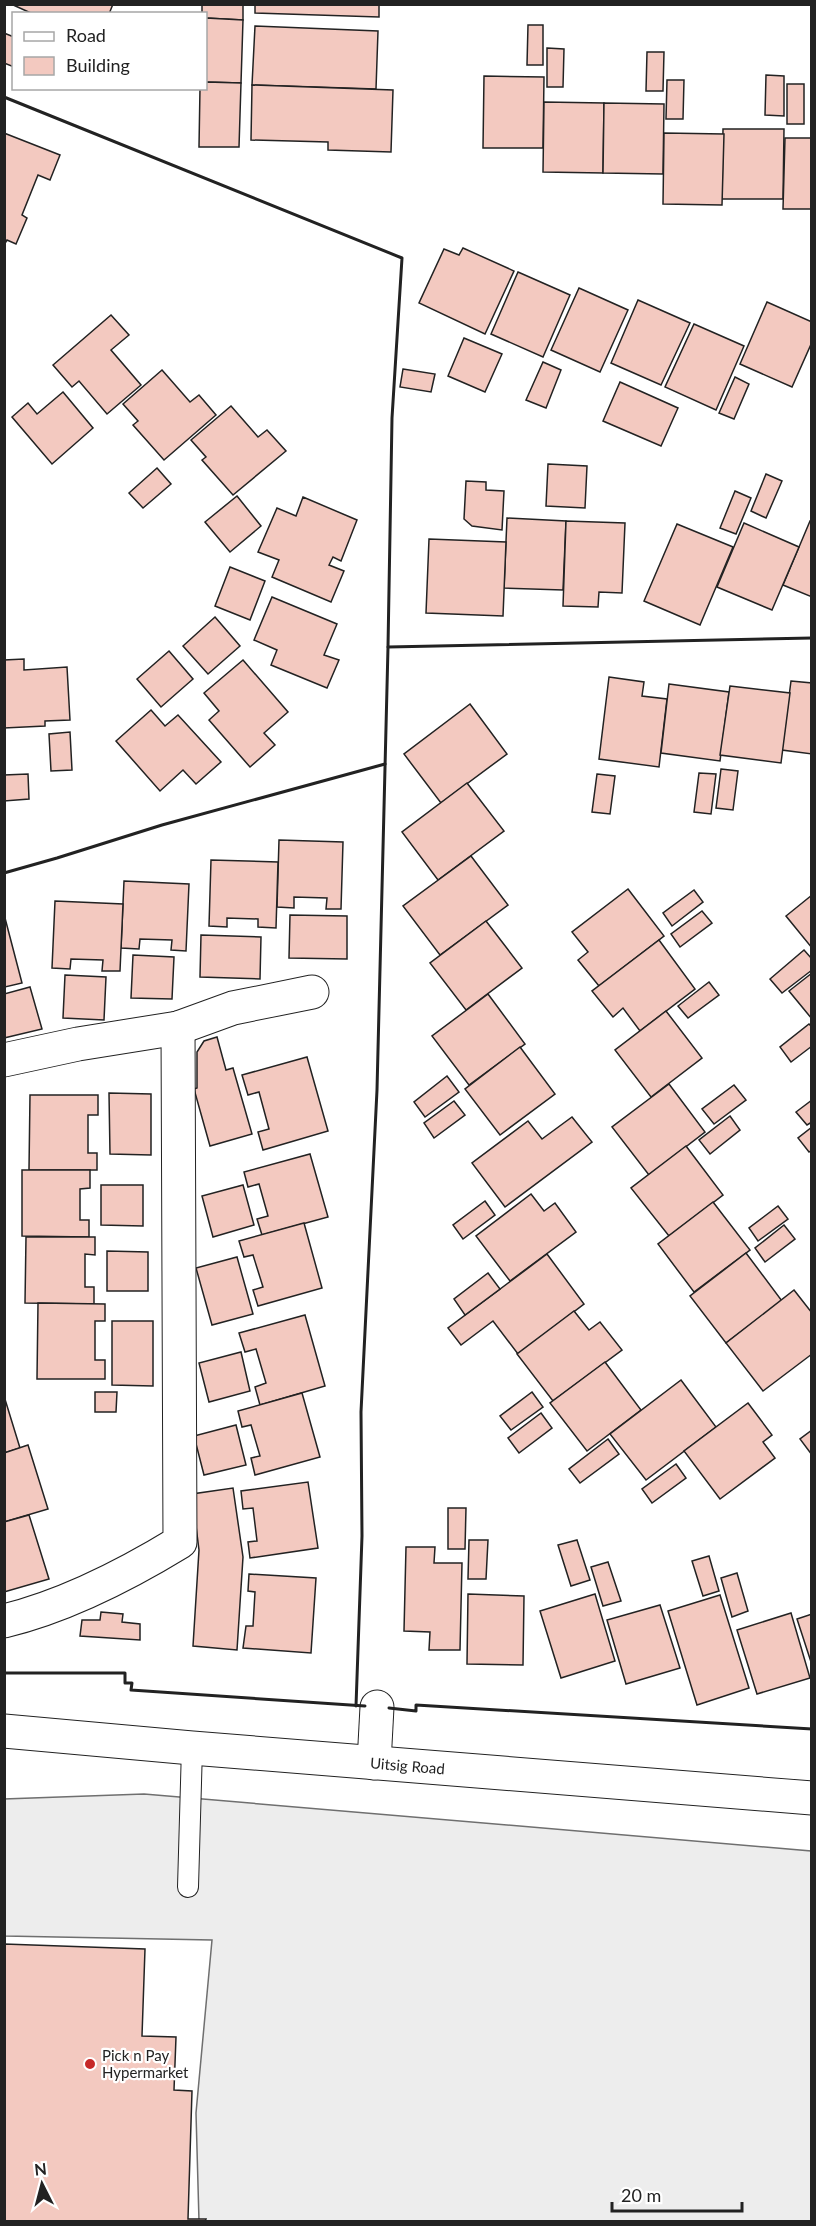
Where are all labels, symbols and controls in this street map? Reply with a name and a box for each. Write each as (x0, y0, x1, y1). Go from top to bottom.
legend (12, 12, 207, 90)
text: Road (66, 24, 106, 46)
text: Building (66, 54, 130, 76)
street label: Uitsig Road (369, 1753, 446, 1777)
place label: Pick n Pay Hypermarket (102, 2046, 189, 2081)
marker: Pick n Pay Hypermarket (83, 2057, 97, 2071)
north arrow (12, 2154, 72, 2214)
text: N (33, 2158, 48, 2179)
scale bar (612, 2175, 742, 2213)
text: 20 m (621, 2184, 661, 2206)

